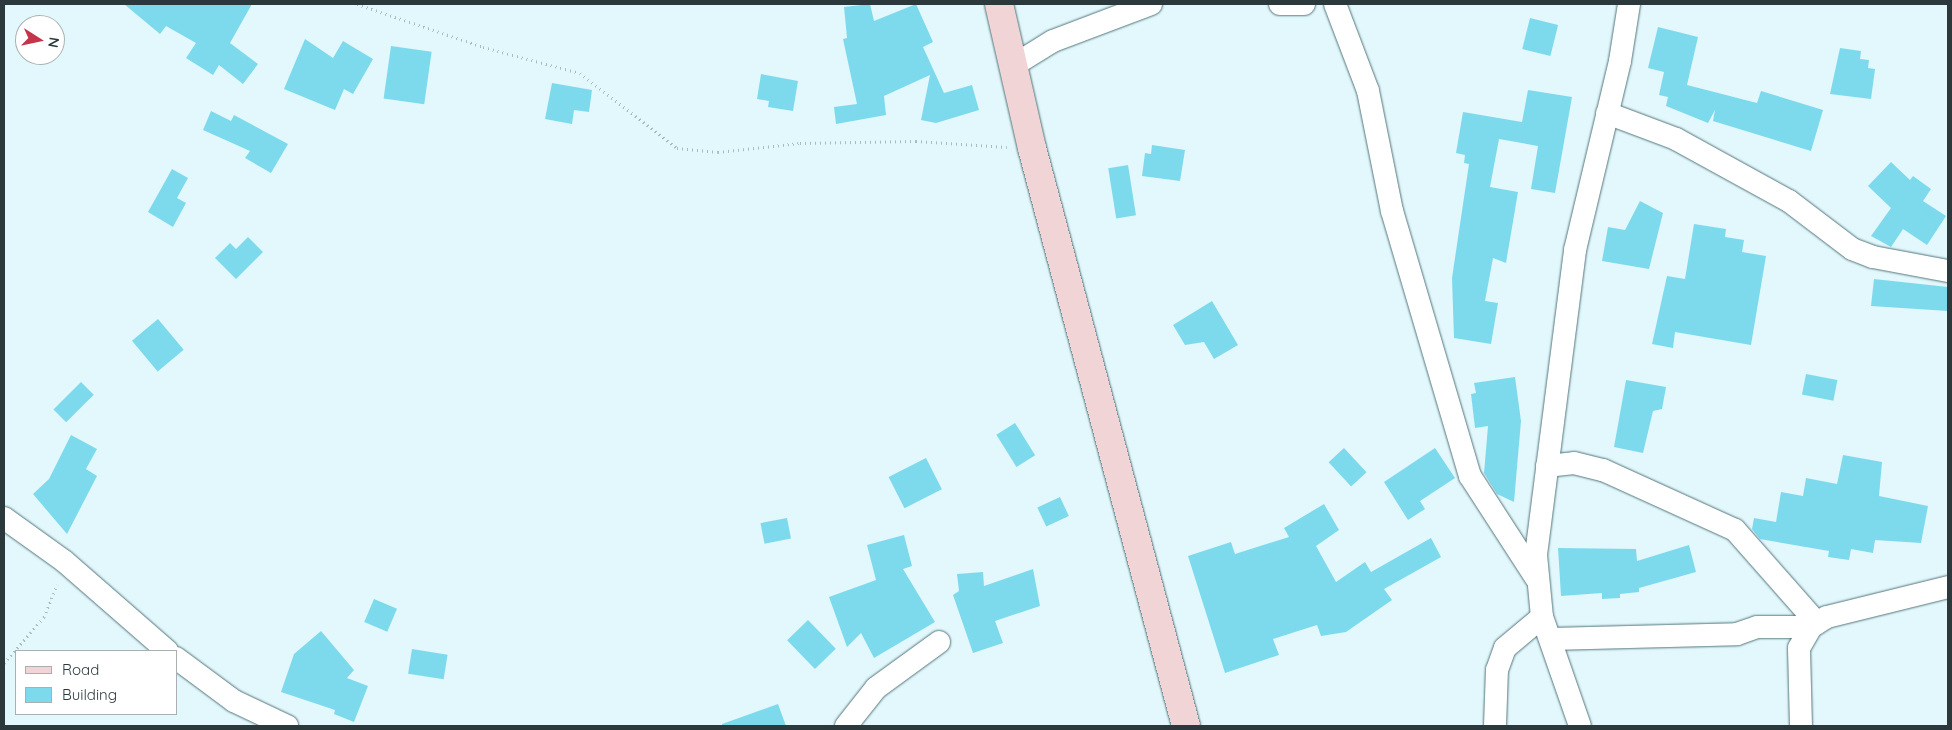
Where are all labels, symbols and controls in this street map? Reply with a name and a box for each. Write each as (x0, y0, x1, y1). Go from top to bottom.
north arrow (15, 15, 65, 65)
text: N (44, 36, 64, 49)
legend (15, 650, 178, 715)
text: Road (62, 660, 99, 679)
text: Building (62, 685, 117, 704)

